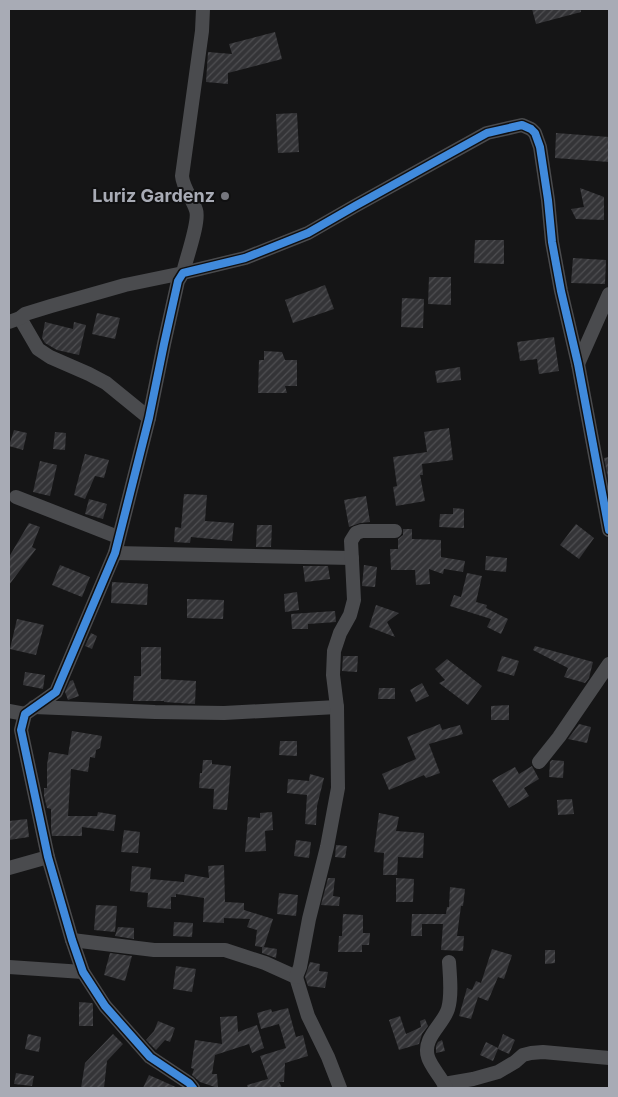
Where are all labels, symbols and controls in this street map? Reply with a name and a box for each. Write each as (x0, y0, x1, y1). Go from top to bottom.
place label: Luriz Gardenz (92, 185, 215, 206)
marker: Luriz Gardenz (219, 190, 231, 202)

